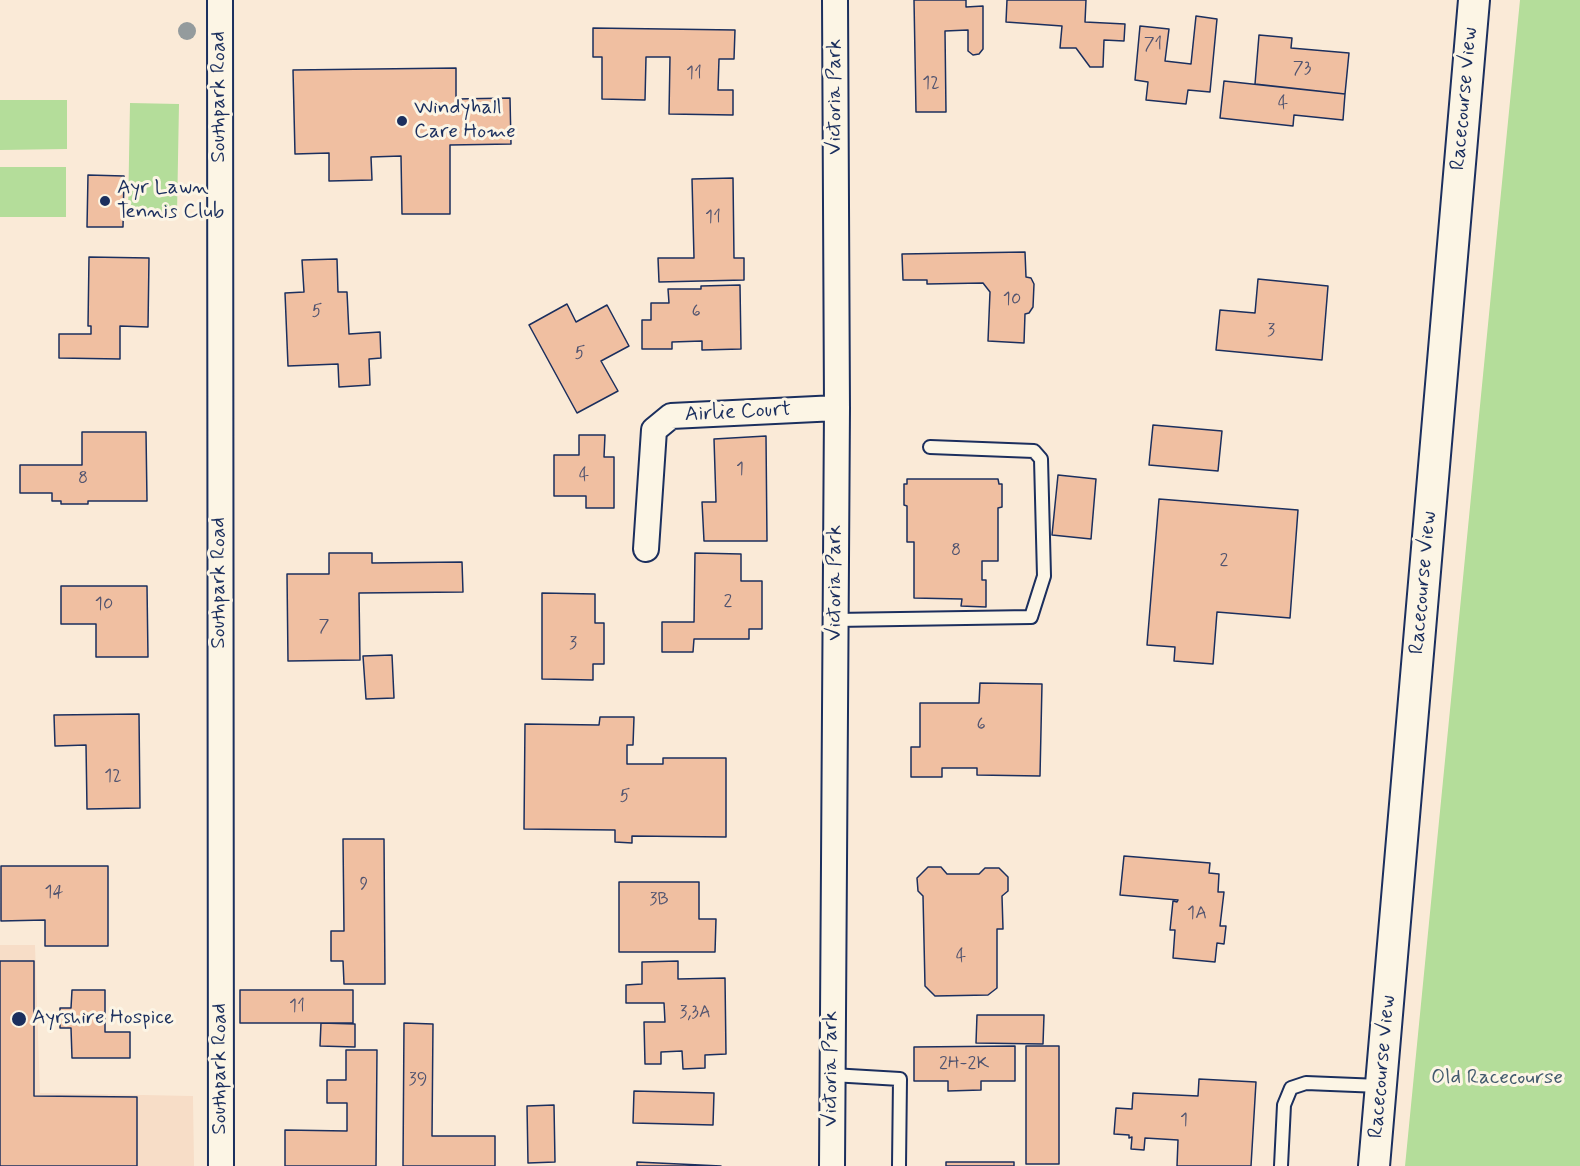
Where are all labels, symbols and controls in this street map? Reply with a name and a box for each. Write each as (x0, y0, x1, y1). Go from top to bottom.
street label: Racecourse View (1446, 27, 1484, 171)
street label: Southpark Road (207, 31, 233, 163)
house number: 71 (1144, 34, 1162, 56)
street label: Victoria Park (823, 39, 849, 155)
house number: 73 (1293, 58, 1311, 80)
house number: 11 (686, 63, 702, 85)
house number: 12 (922, 73, 940, 95)
house number: 4 (1278, 93, 1288, 115)
place label: Windyhall Care Home (414, 96, 516, 146)
marker: Windyhall Care Home (395, 114, 409, 128)
place label: Ayr Lawn Tennis Club (117, 176, 224, 226)
marker: Ayr Lawn Tennis Club (98, 194, 112, 208)
house number: 11 (705, 207, 721, 229)
house number: 10 (1003, 289, 1021, 311)
house number: 5 (312, 301, 322, 323)
house number: 6 (691, 301, 701, 323)
house number: 3 (1267, 320, 1275, 342)
house number: 5 (575, 343, 585, 365)
street label: Airlie Court (684, 398, 792, 428)
house number: 1 (736, 459, 744, 481)
house number: 4 (579, 465, 589, 487)
house number: 8 (78, 468, 88, 490)
street label: Racecourse View (1405, 511, 1443, 655)
street label: Southpark Road (207, 517, 233, 649)
street label: Victoria Park (823, 525, 849, 641)
house number: 8 (951, 540, 961, 562)
house number: 2 (1220, 550, 1228, 572)
house number: 2 (724, 591, 732, 613)
house number: 10 (95, 594, 113, 616)
house number: 7 (319, 616, 329, 638)
house number: 3 (569, 633, 577, 655)
house number: 6 (976, 714, 986, 736)
house number: 12 (104, 766, 122, 788)
house number: 5 (620, 786, 630, 808)
house number: 9 (360, 874, 368, 896)
house number: 14 (45, 882, 63, 904)
house number: 3B (649, 889, 669, 911)
house number: 1A (1187, 903, 1207, 925)
house number: 4 (956, 946, 966, 968)
street label: Racecourse View (1364, 995, 1402, 1139)
house number: 11 (289, 996, 305, 1018)
house number: 3,3A (679, 1002, 711, 1024)
street label: Southpark Road (208, 1003, 234, 1135)
place label: Ayrshire Hospice (32, 1006, 174, 1032)
marker: Ayrshire Hospice (10, 1010, 28, 1028)
street label: Victoria Park (819, 1011, 845, 1127)
house number: 2H-2K (939, 1053, 989, 1075)
park label: Old Racecourse (1431, 1066, 1563, 1092)
house number: 39 (409, 1069, 427, 1091)
house number: 1 (1180, 1110, 1188, 1132)

